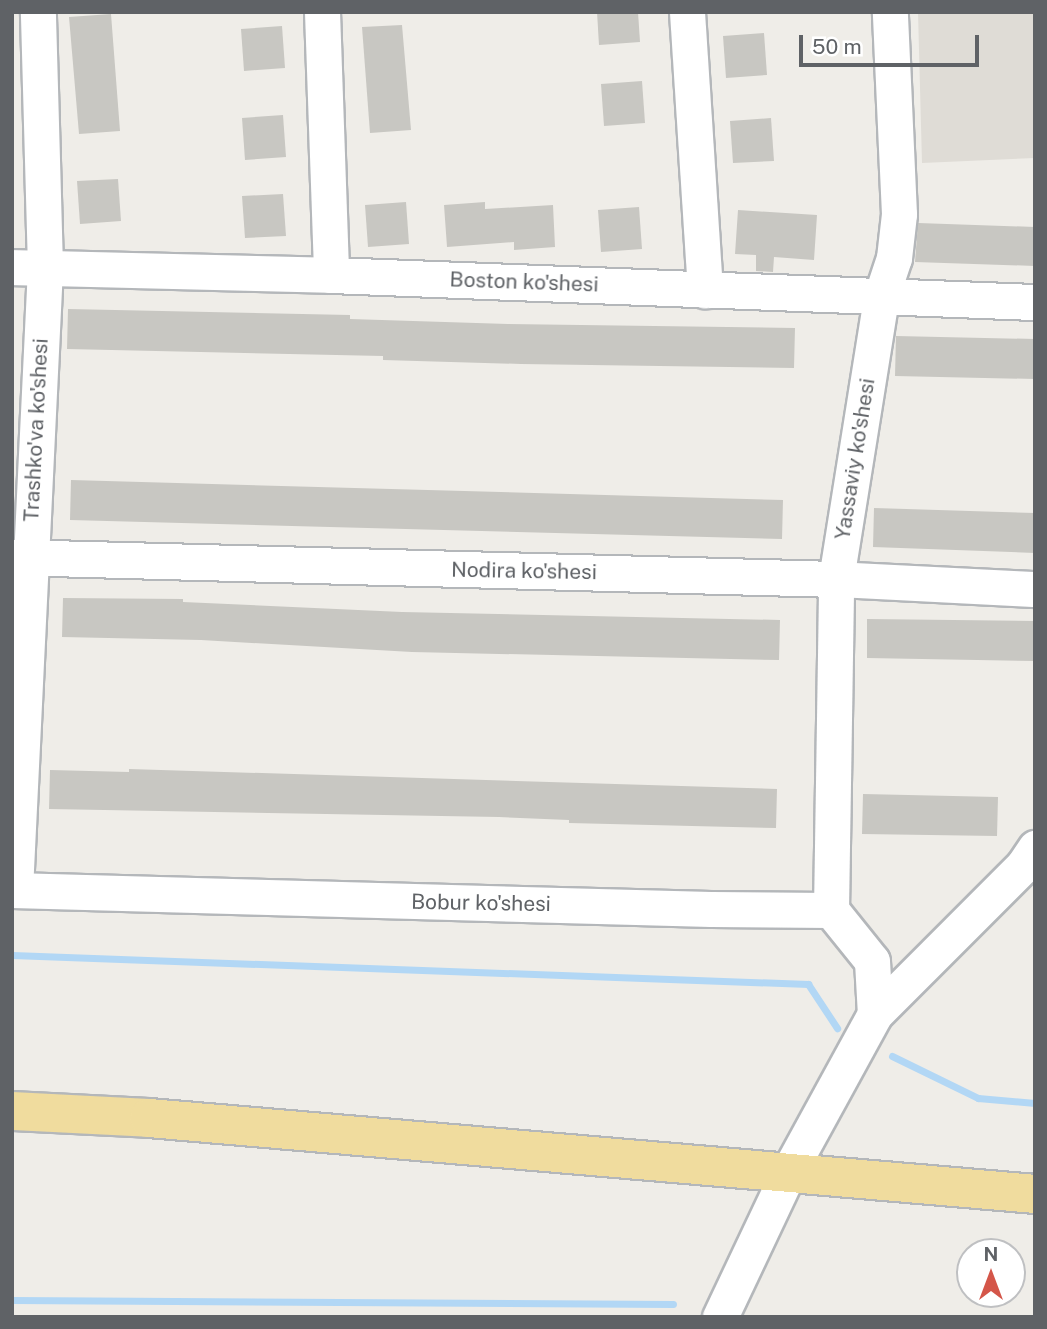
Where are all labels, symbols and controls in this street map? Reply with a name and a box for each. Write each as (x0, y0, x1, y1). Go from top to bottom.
scale bar (802, 21, 982, 65)
text: 50 m (812, 34, 862, 59)
street label: Boston ko'shesi (449, 267, 599, 297)
street label: Trashko'va ko'shesi (19, 338, 53, 522)
street label: Yassaviy ko'shesi (830, 376, 880, 542)
street label: Nodira ko'shesi (451, 557, 597, 585)
street label: Bobur ko'shesi (411, 889, 551, 917)
north arrow (956, 1238, 1026, 1308)
text: N (984, 1243, 998, 1265)

